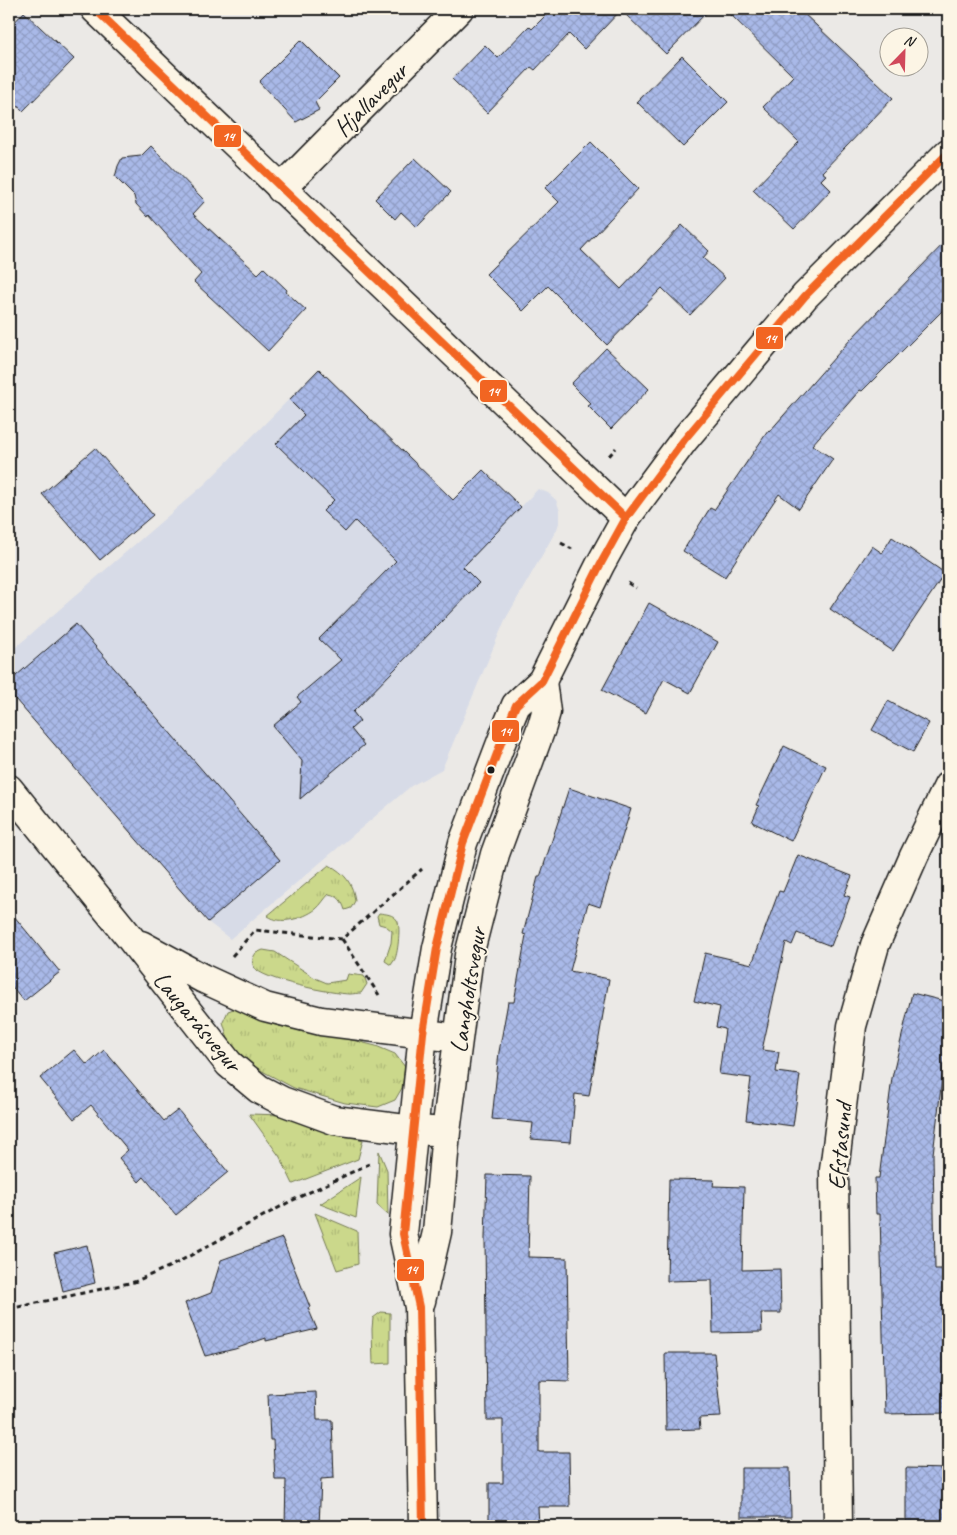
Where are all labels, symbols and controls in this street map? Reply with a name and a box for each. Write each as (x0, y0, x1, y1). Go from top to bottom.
north arrow (880, 28, 930, 78)
text: N (902, 31, 918, 51)
street label: Hjallavegur (327, 54, 416, 144)
line badge: 14 (213, 124, 242, 148)
text: 14 (222, 128, 236, 145)
line badge: 14 (755, 326, 784, 350)
text: 14 (764, 330, 778, 347)
line badge: 14 (479, 379, 508, 403)
text: 14 (487, 383, 501, 400)
line badge: 14 (491, 719, 520, 743)
text: 14 (499, 723, 513, 740)
unlabelled marker (486, 765, 496, 775)
street label: Langholtsvegur (442, 923, 494, 1055)
street label: Laugarásvegur (146, 965, 251, 1081)
street label: Efstasund (820, 1098, 860, 1191)
line badge: 14 (396, 1258, 425, 1282)
text: 14 (405, 1261, 419, 1278)

